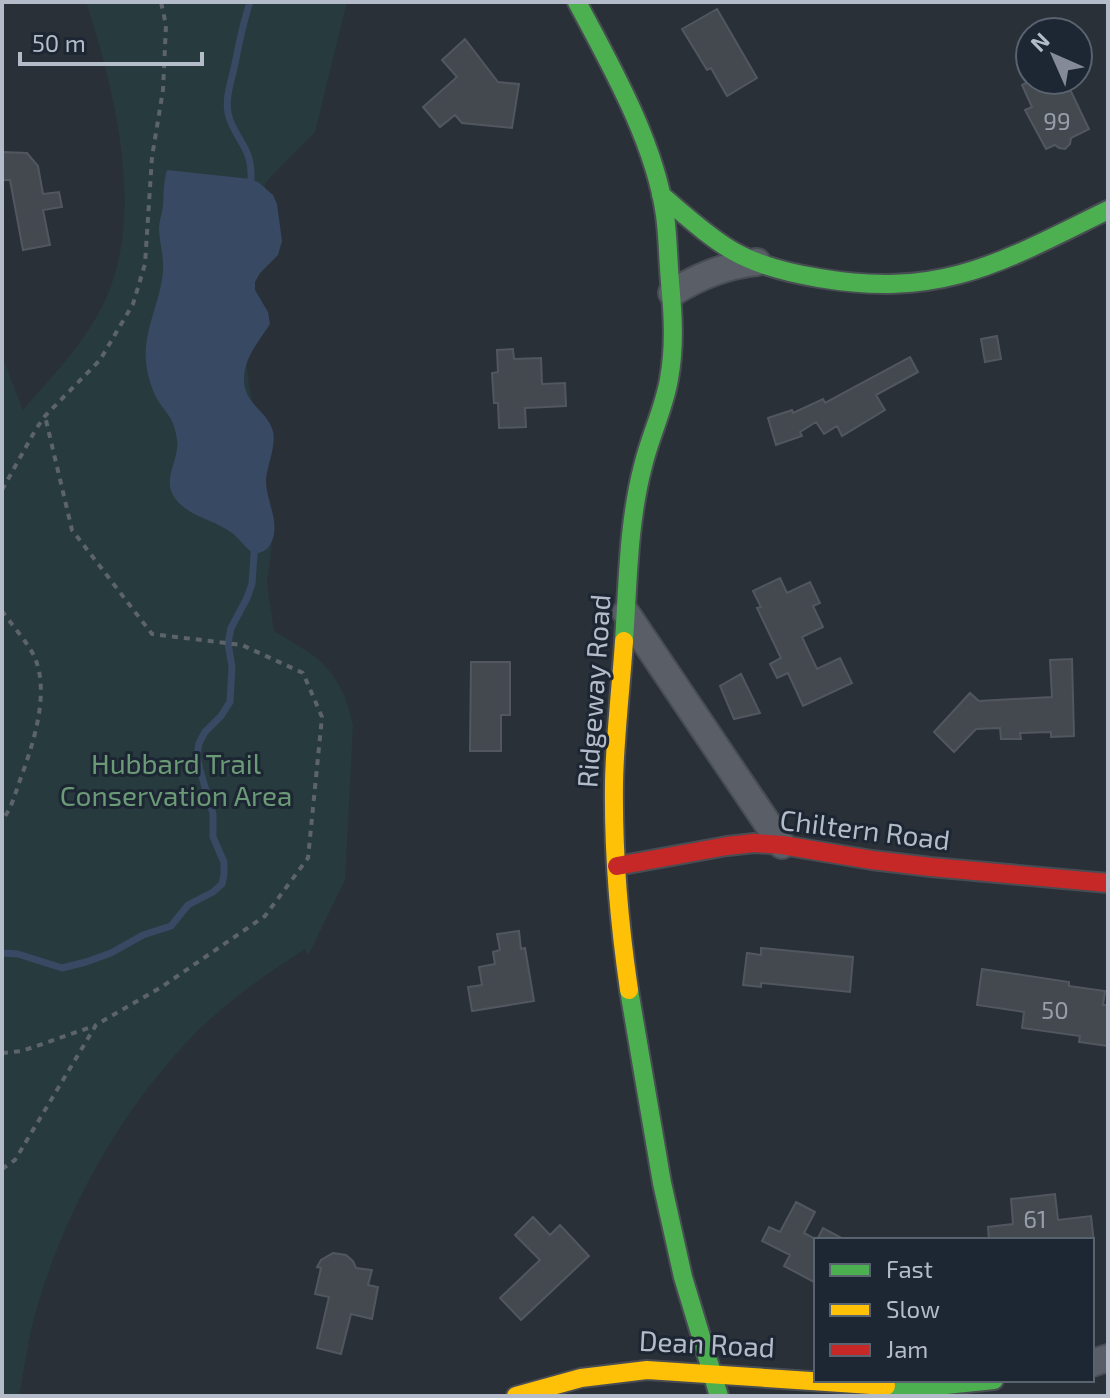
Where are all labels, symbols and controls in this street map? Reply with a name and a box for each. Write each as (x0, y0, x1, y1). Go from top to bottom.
scale bar (20, 16, 202, 66)
north arrow (1014, 16, 1094, 96)
text: N (1024, 26, 1054, 56)
text: 50 m (32, 28, 86, 57)
house number: 99 (1043, 106, 1071, 135)
street label: Ridgeway Road (569, 593, 617, 789)
park label: Hubbard Trail Conservation Area (60, 746, 292, 812)
street label: Chiltern Road (778, 802, 952, 856)
house number: 50 (1041, 995, 1069, 1024)
house number: 61 (1023, 1204, 1047, 1233)
legend (814, 1238, 1094, 1382)
text: Fast (886, 1254, 933, 1283)
text: Slow (886, 1294, 940, 1323)
street label: Dean Road (638, 1322, 776, 1364)
text: Jam (886, 1334, 928, 1363)

